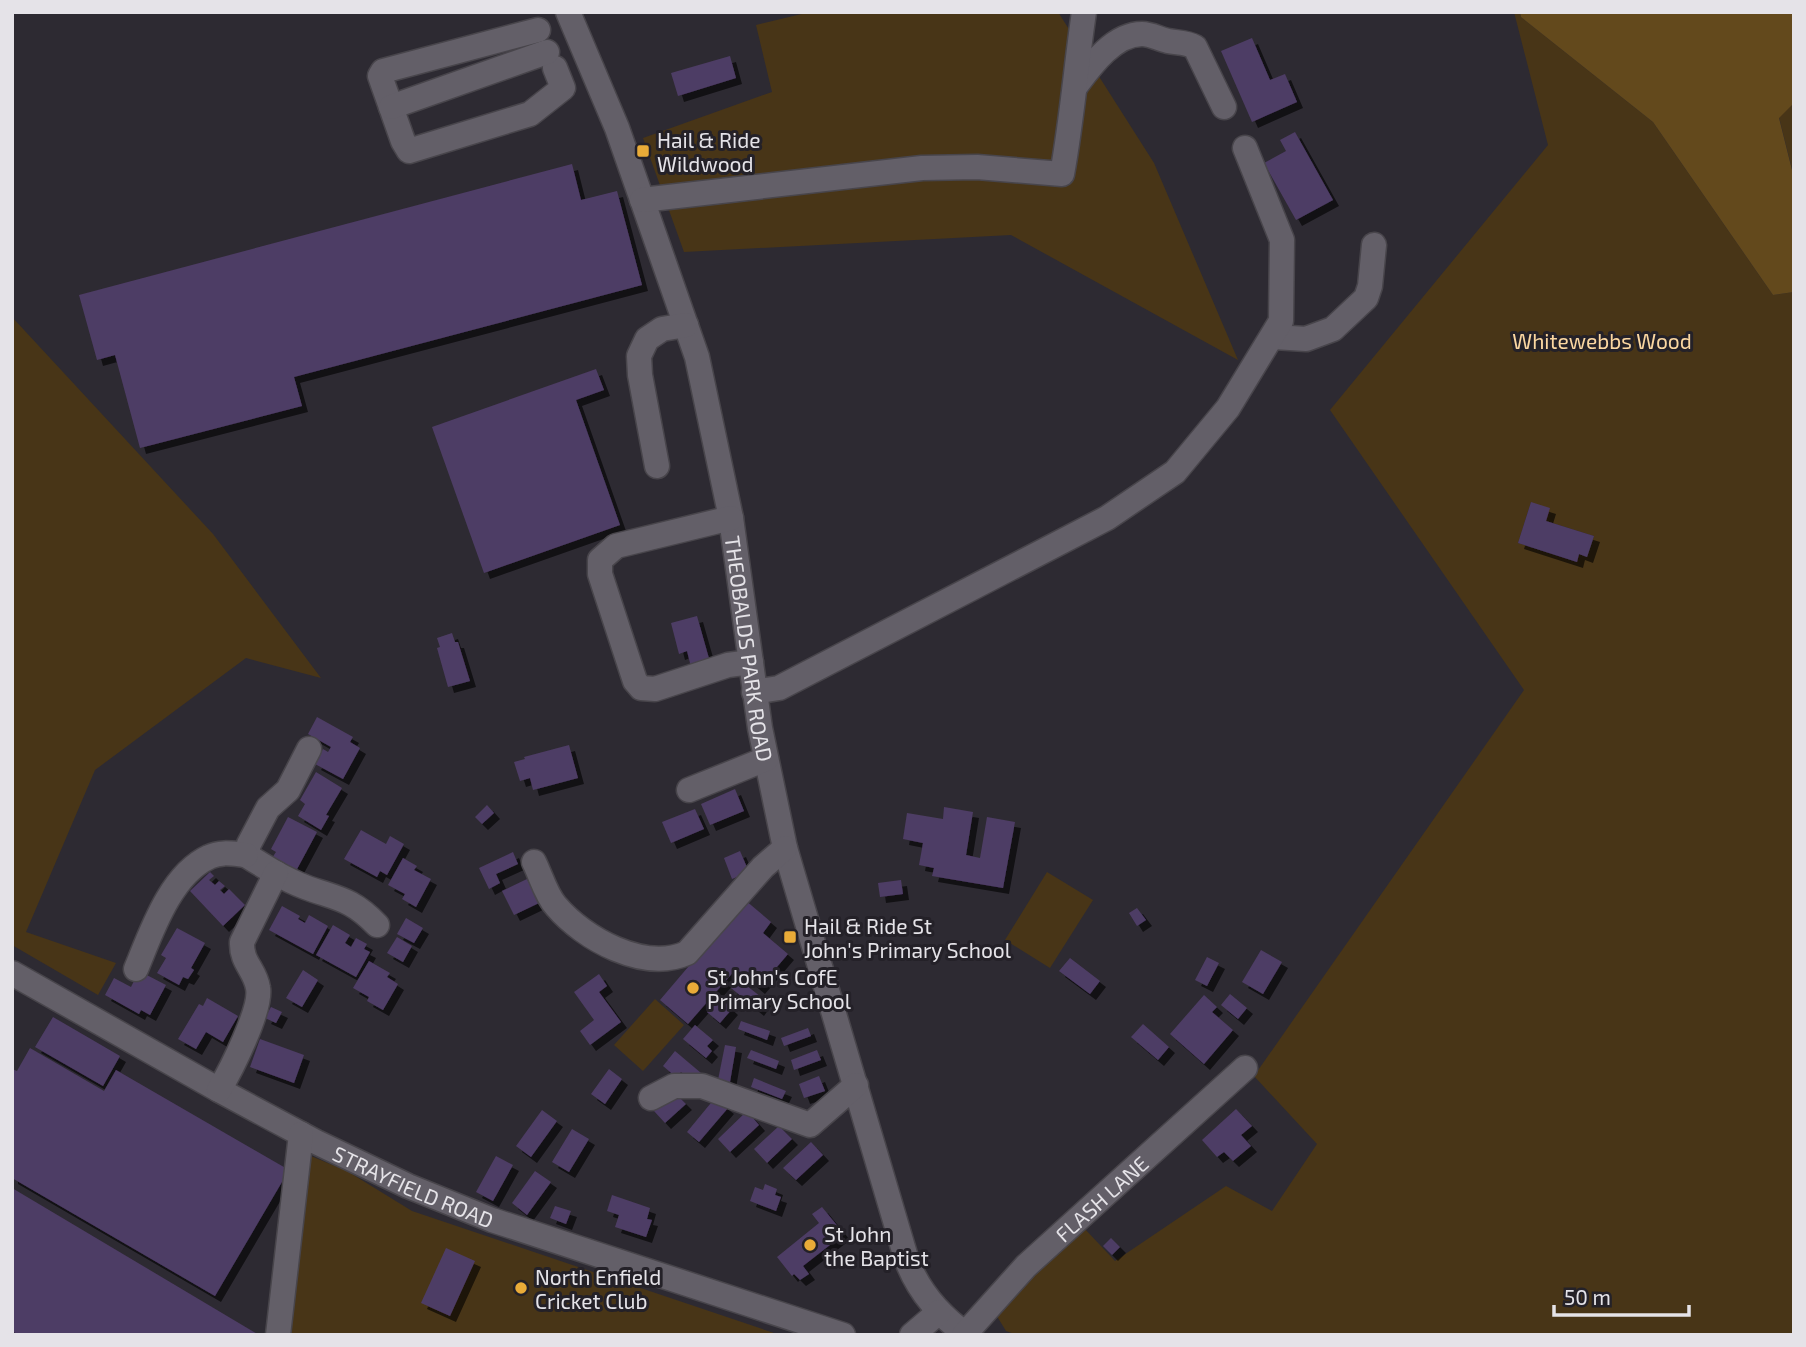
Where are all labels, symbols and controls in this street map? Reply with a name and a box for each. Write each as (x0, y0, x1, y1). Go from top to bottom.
place label: Hail & Ride Wildwood (657, 127, 761, 176)
marker: Hail & Ride Wildwood (635, 143, 651, 159)
park label: Whitewebbs Wood (1512, 328, 1692, 353)
street label: THEOBALDS PARK ROAD (721, 534, 779, 764)
place label: Hail & Ride St John's Primary School (804, 913, 1012, 962)
marker: Hail & Ride St John's Primary School (782, 929, 798, 945)
place label: St John's CofE Primary School (707, 964, 852, 1013)
marker: St John's CofE Primary School (685, 980, 701, 996)
street label: STRAYFIELD ROAD (329, 1140, 498, 1232)
street label: FLASH LANE (1050, 1150, 1153, 1246)
place label: St John the Baptist (824, 1221, 929, 1270)
marker: St John the Baptist (802, 1237, 818, 1253)
place label: North Enfield Cricket Club (535, 1264, 661, 1313)
scale bar (1554, 1274, 1689, 1318)
marker: North Enfield Cricket Club (513, 1280, 529, 1296)
text: 50 m (1564, 1284, 1611, 1309)

